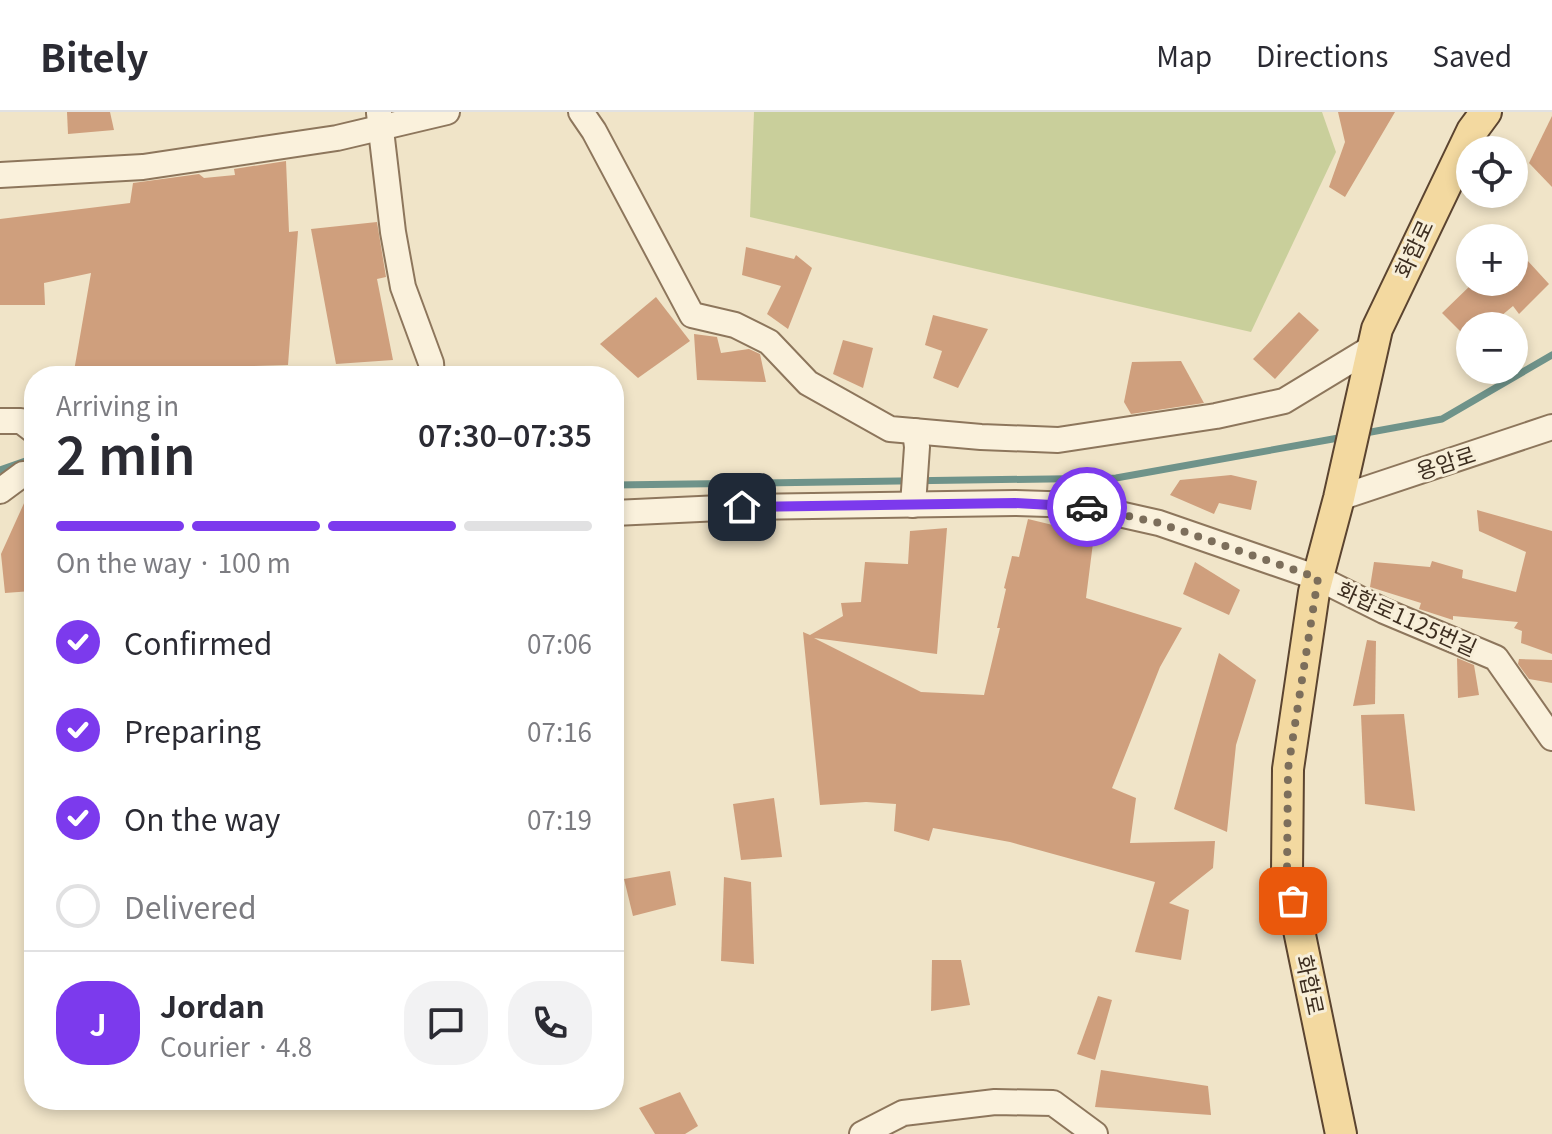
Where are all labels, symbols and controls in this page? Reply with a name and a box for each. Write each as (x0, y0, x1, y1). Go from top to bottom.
text: Bitely (40, 28, 148, 83)
text: Map (1156, 35, 1212, 75)
text: Directions (1256, 35, 1388, 75)
text: Saved (1432, 35, 1512, 75)
map controls (1456, 136, 1528, 384)
button: locate (1456, 136, 1528, 208)
street label: 화합로 (1385, 214, 1440, 282)
button: + (1456, 224, 1528, 296)
button: − (1456, 312, 1528, 384)
text: Arriving in (56, 386, 179, 423)
text: 07:30–07:35 (418, 412, 592, 456)
text: 2 min (56, 415, 196, 490)
street label: 용암로 (1412, 436, 1479, 486)
courier (1047, 467, 1127, 547)
pin (708, 473, 776, 541)
icon: home (720, 485, 764, 529)
icon: car (1065, 485, 1109, 529)
text: On the way · 100 m (56, 543, 291, 580)
street label: 화합로1125번길 (1333, 572, 1483, 662)
icon: check (56, 620, 100, 664)
text: Confirmed (124, 620, 272, 664)
text: 07:06 (527, 624, 592, 661)
icon: check (56, 708, 100, 752)
text: Preparing (124, 708, 261, 752)
text: 07:16 (527, 712, 592, 749)
icon: check (56, 796, 100, 840)
text: On the way (124, 796, 280, 840)
text: 07:19 (527, 800, 592, 837)
pin (1259, 867, 1327, 935)
icon: bag (1271, 879, 1315, 923)
text: Delivered (124, 884, 257, 928)
street label: 화합로 (1290, 952, 1334, 1018)
button: chat (404, 981, 488, 1065)
button: phone (508, 981, 592, 1065)
text: Jordan (160, 983, 265, 1027)
text: J (89, 1001, 107, 1045)
text: Courier · 4.8 (160, 1027, 312, 1064)

